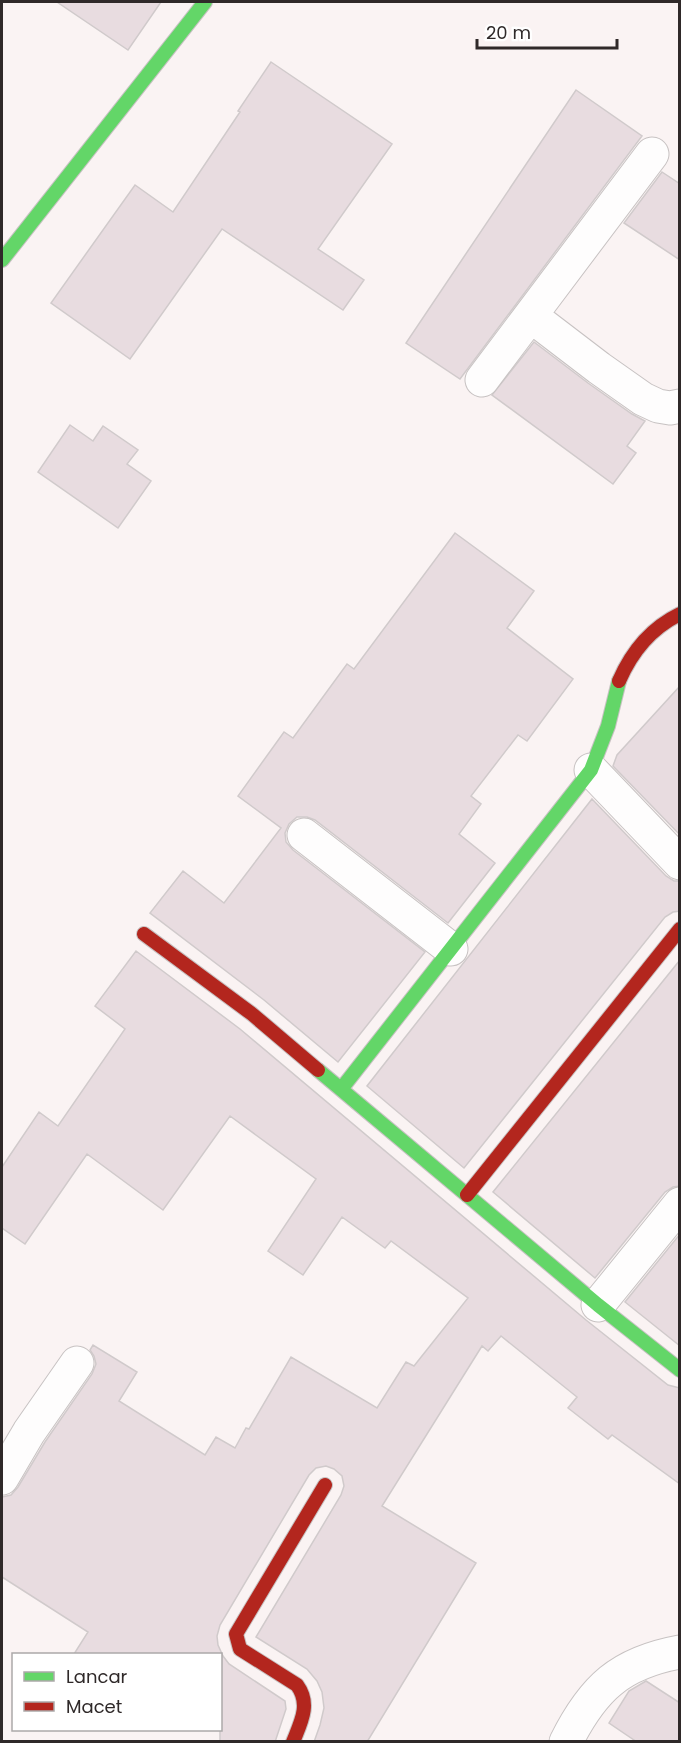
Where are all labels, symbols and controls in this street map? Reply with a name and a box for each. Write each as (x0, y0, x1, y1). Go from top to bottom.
scale bar (477, 12, 616, 50)
text: 20 m (486, 20, 531, 45)
legend (12, 1653, 222, 1731)
text: Lancar (66, 1664, 128, 1689)
text: Macet (66, 1694, 122, 1719)

